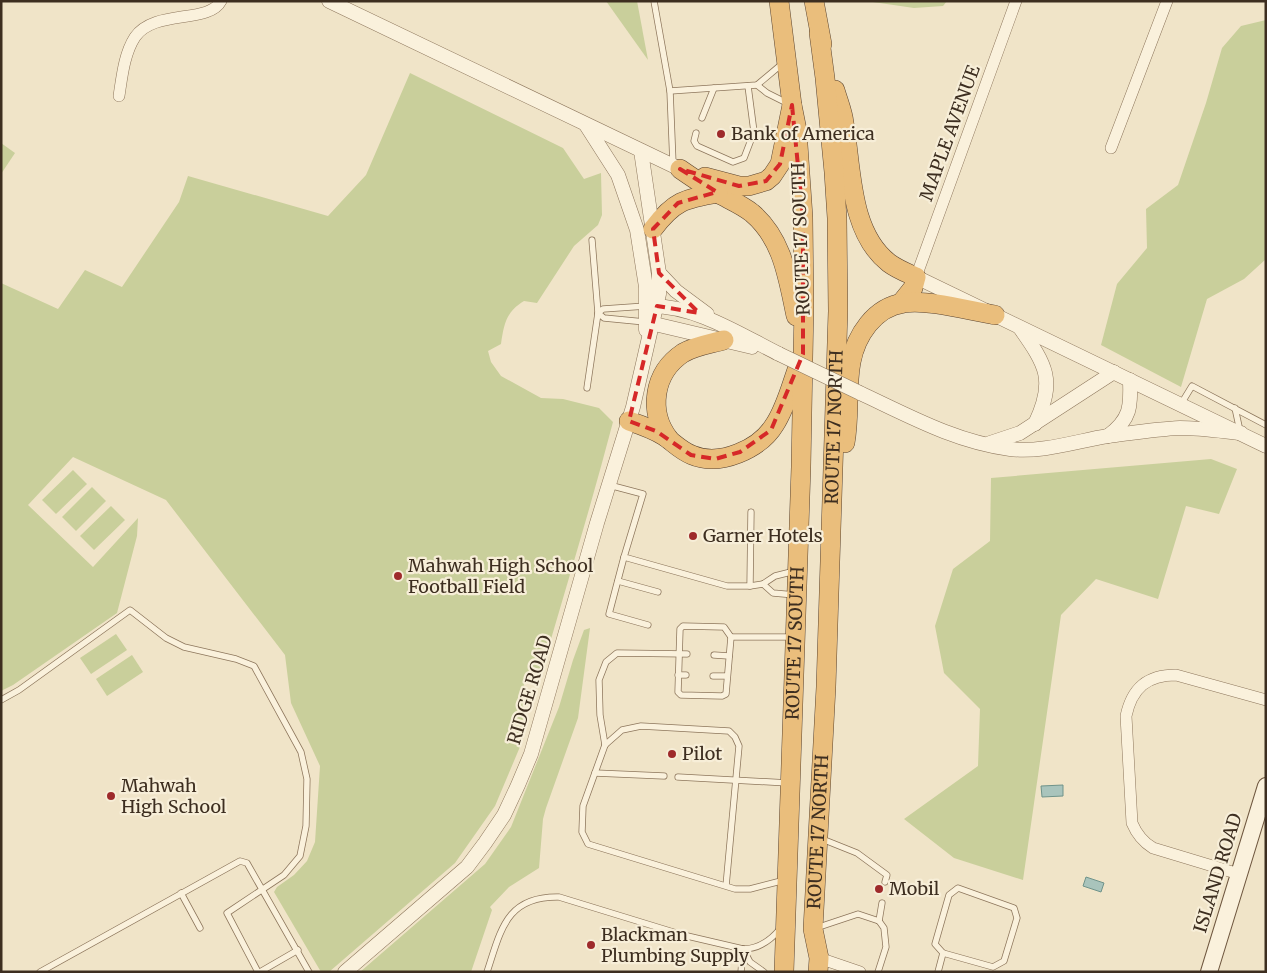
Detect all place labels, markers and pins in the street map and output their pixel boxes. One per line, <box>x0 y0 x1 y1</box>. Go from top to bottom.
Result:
place label: Bank of America <box>731 122 875 145</box>
marker: Bank of America <box>715 128 727 140</box>
place label: Garner Hotels <box>703 524 823 547</box>
marker: Garner Hotels <box>687 530 699 542</box>
place label: Mahwah High School Football Field <box>408 554 594 598</box>
marker: Mahwah High School Football Field <box>392 570 404 582</box>
place label: Pilot <box>682 742 722 765</box>
marker: Pilot <box>666 748 678 760</box>
place label: Mahwah High School <box>121 774 227 818</box>
marker: Mahwah High School <box>105 790 117 802</box>
place label: Mobil <box>889 877 940 900</box>
marker: Mobil <box>873 883 885 895</box>
place label: Blackman Plumbing Supply <box>601 923 750 967</box>
marker: Blackman Plumbing Supply <box>585 939 597 951</box>

